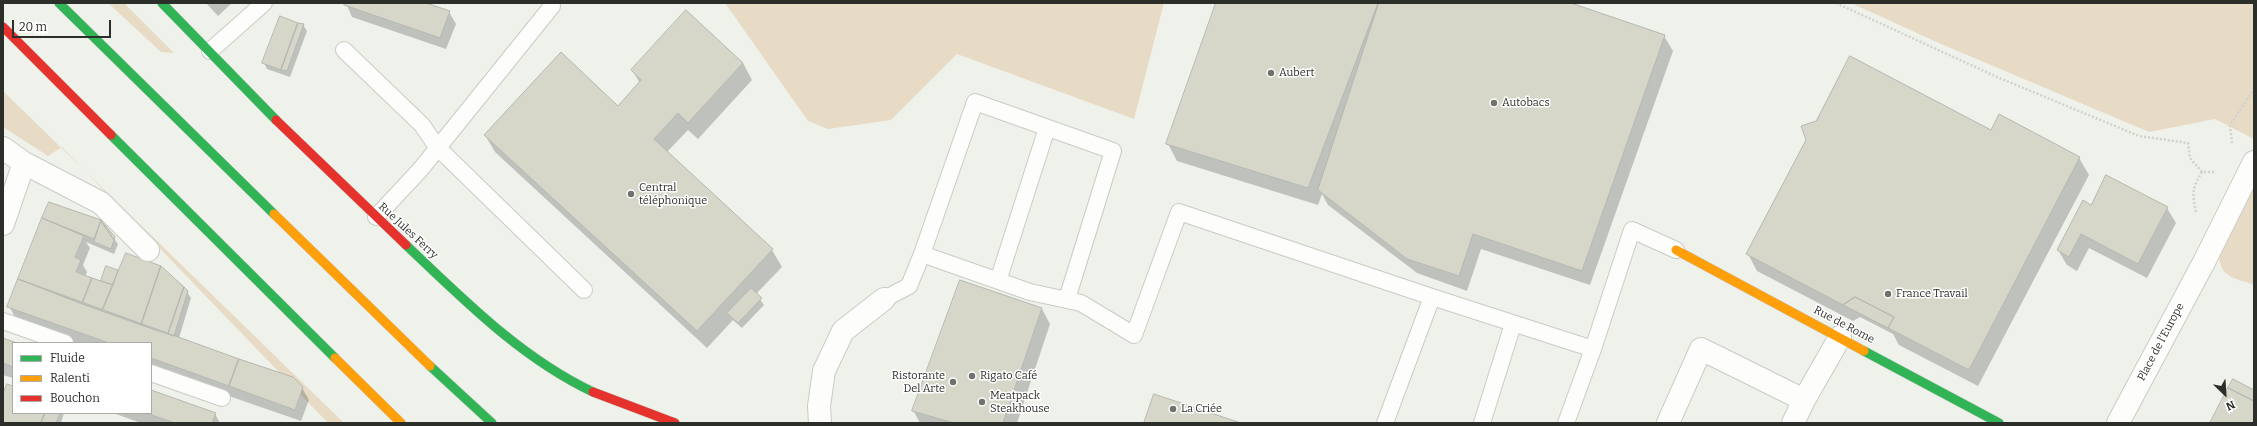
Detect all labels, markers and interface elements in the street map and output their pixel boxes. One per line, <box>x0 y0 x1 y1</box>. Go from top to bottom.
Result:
scale bar <box>14 12 113 38</box>
text: 20 m <box>19 20 47 34</box>
place label: Aubert <box>1279 66 1315 80</box>
marker: Aubert <box>1266 68 1276 78</box>
place label: Autobacs <box>1502 96 1550 110</box>
marker: Autobacs <box>1489 98 1499 108</box>
place label: Central téléphonique <box>639 181 707 207</box>
marker: Central téléphonique <box>626 189 636 199</box>
street label: Rue Jules Ferry <box>376 200 440 262</box>
place label: France Travail <box>1896 287 1968 301</box>
marker: France Travail <box>1883 289 1893 299</box>
street label: Place de l'Europe <box>2135 301 2187 383</box>
street label: Rue de Rome <box>1811 304 1877 346</box>
legend <box>12 342 152 414</box>
text: Fluide <box>50 351 85 365</box>
place label: Ristorante Del Arte <box>892 369 945 395</box>
place label: Rigato Café <box>980 369 1037 383</box>
text: Ralenti <box>50 371 90 385</box>
marker: Rigato Café <box>967 371 977 381</box>
north arrow <box>2205 374 2245 414</box>
marker: Ristorante Del Arte <box>948 377 958 387</box>
place label: Meatpack Steakhouse <box>990 389 1050 415</box>
text: Bouchon <box>50 391 100 405</box>
marker: Meatpack Steakhouse <box>977 397 987 407</box>
text: N <box>2224 398 2237 413</box>
place label: La Criée <box>1181 402 1222 416</box>
marker: La Criée <box>1168 404 1178 414</box>

